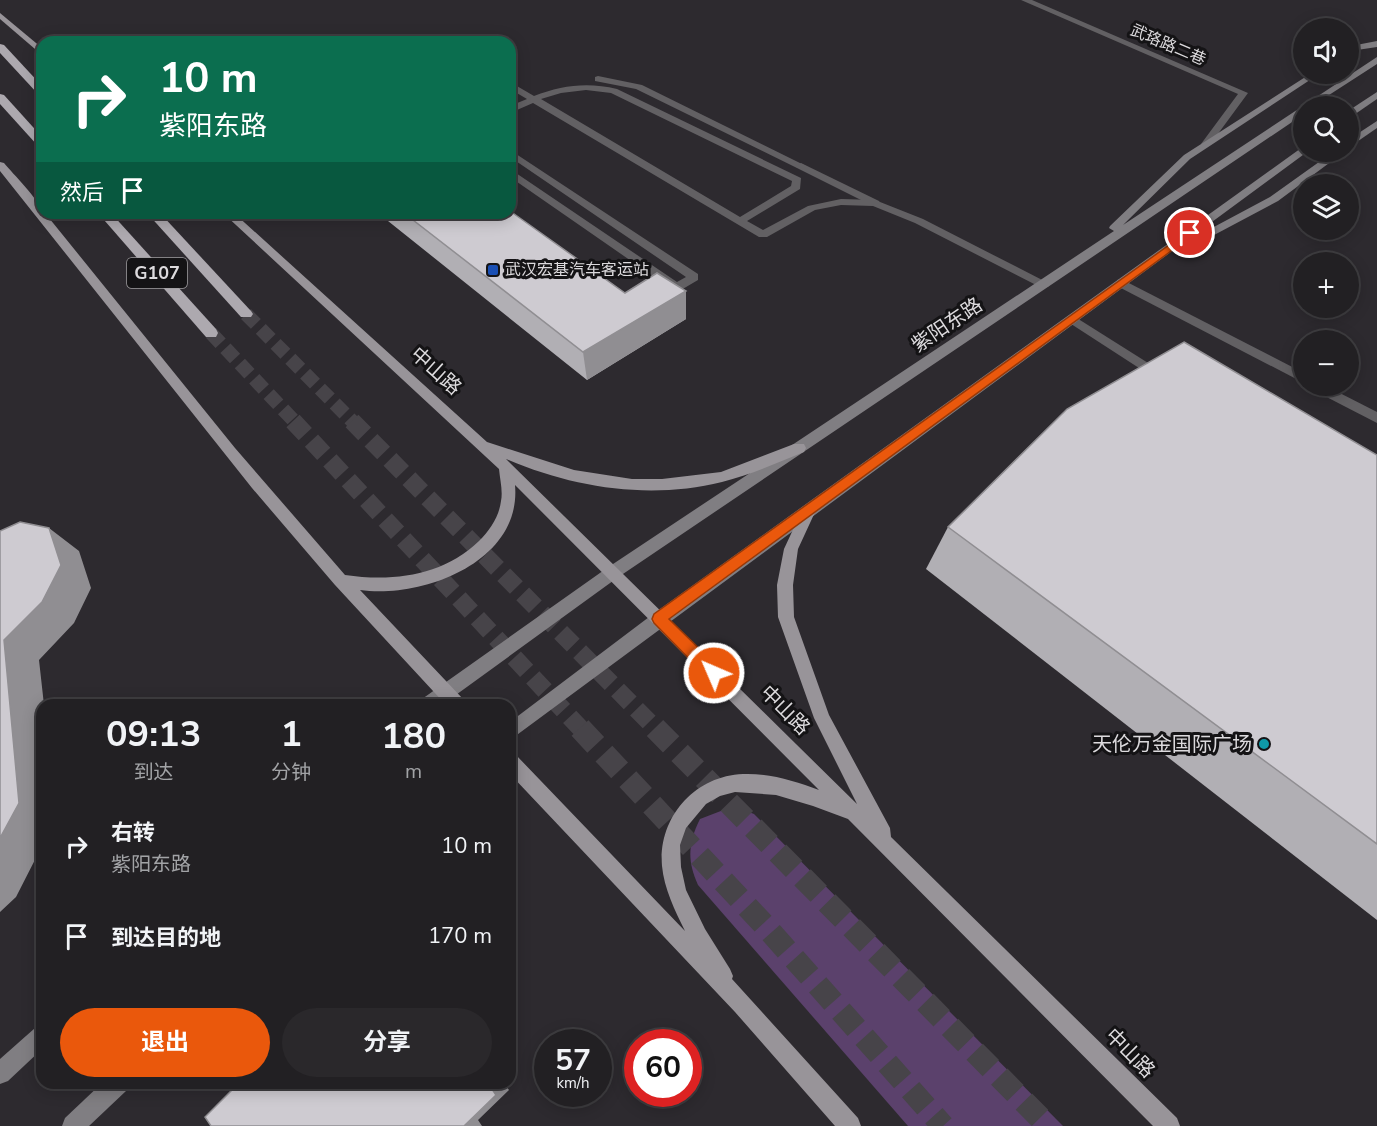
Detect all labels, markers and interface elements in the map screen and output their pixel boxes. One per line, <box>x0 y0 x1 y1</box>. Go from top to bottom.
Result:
map controls <box>1293 18 1359 396</box>
button: sound <box>1293 18 1359 84</box>
street label: 武珞路二巷 <box>1127 19 1209 71</box>
text: 10 m <box>159 50 258 107</box>
icon: right <box>60 60 138 138</box>
button: search <box>1293 96 1359 162</box>
text: 紫阳东路 <box>159 108 267 145</box>
icon: arrive <box>116 174 149 207</box>
button: layers <box>1293 174 1359 240</box>
text: 然后 <box>60 178 104 208</box>
pin <box>1164 207 1215 258</box>
icon: arrive <box>1173 216 1206 249</box>
button: + <box>1293 252 1359 318</box>
road number: G107 <box>127 258 187 288</box>
place label: 武汉宏基汽车客运站 <box>505 259 649 281</box>
marker: 武汉宏基汽车客运站 <box>486 263 500 277</box>
street label: 紫阳东路 <box>906 291 988 359</box>
button: − <box>1293 330 1359 396</box>
street label: 中山路 <box>405 341 467 401</box>
position arrow <box>682 641 746 705</box>
street label: 中山路 <box>754 679 816 741</box>
text: 09:13 <box>106 710 201 759</box>
text: 1 <box>280 710 302 759</box>
text: 180 <box>381 712 446 761</box>
place label: 天伦万金国际广场 <box>1092 731 1252 758</box>
marker: 天伦万金国际广场 <box>1257 737 1271 751</box>
text: m <box>405 758 422 785</box>
text: 到达 <box>134 759 174 786</box>
text: 分钟 <box>271 759 311 786</box>
text: 右转 <box>111 818 155 848</box>
icon: right <box>60 830 93 863</box>
text: 10 m <box>441 831 492 861</box>
text: 紫阳东路 <box>111 851 191 878</box>
icon: arrive <box>60 920 93 953</box>
text: 170 m <box>428 921 492 951</box>
text: 到达目的地 <box>111 923 221 953</box>
button: 退出 <box>60 1008 270 1077</box>
button: 分享 <box>282 1008 492 1077</box>
street label: 中山路 <box>1099 1022 1161 1084</box>
speed limit sign: 60 <box>624 1029 702 1107</box>
text: 57 <box>555 1040 591 1081</box>
text: km/h <box>556 1073 590 1093</box>

